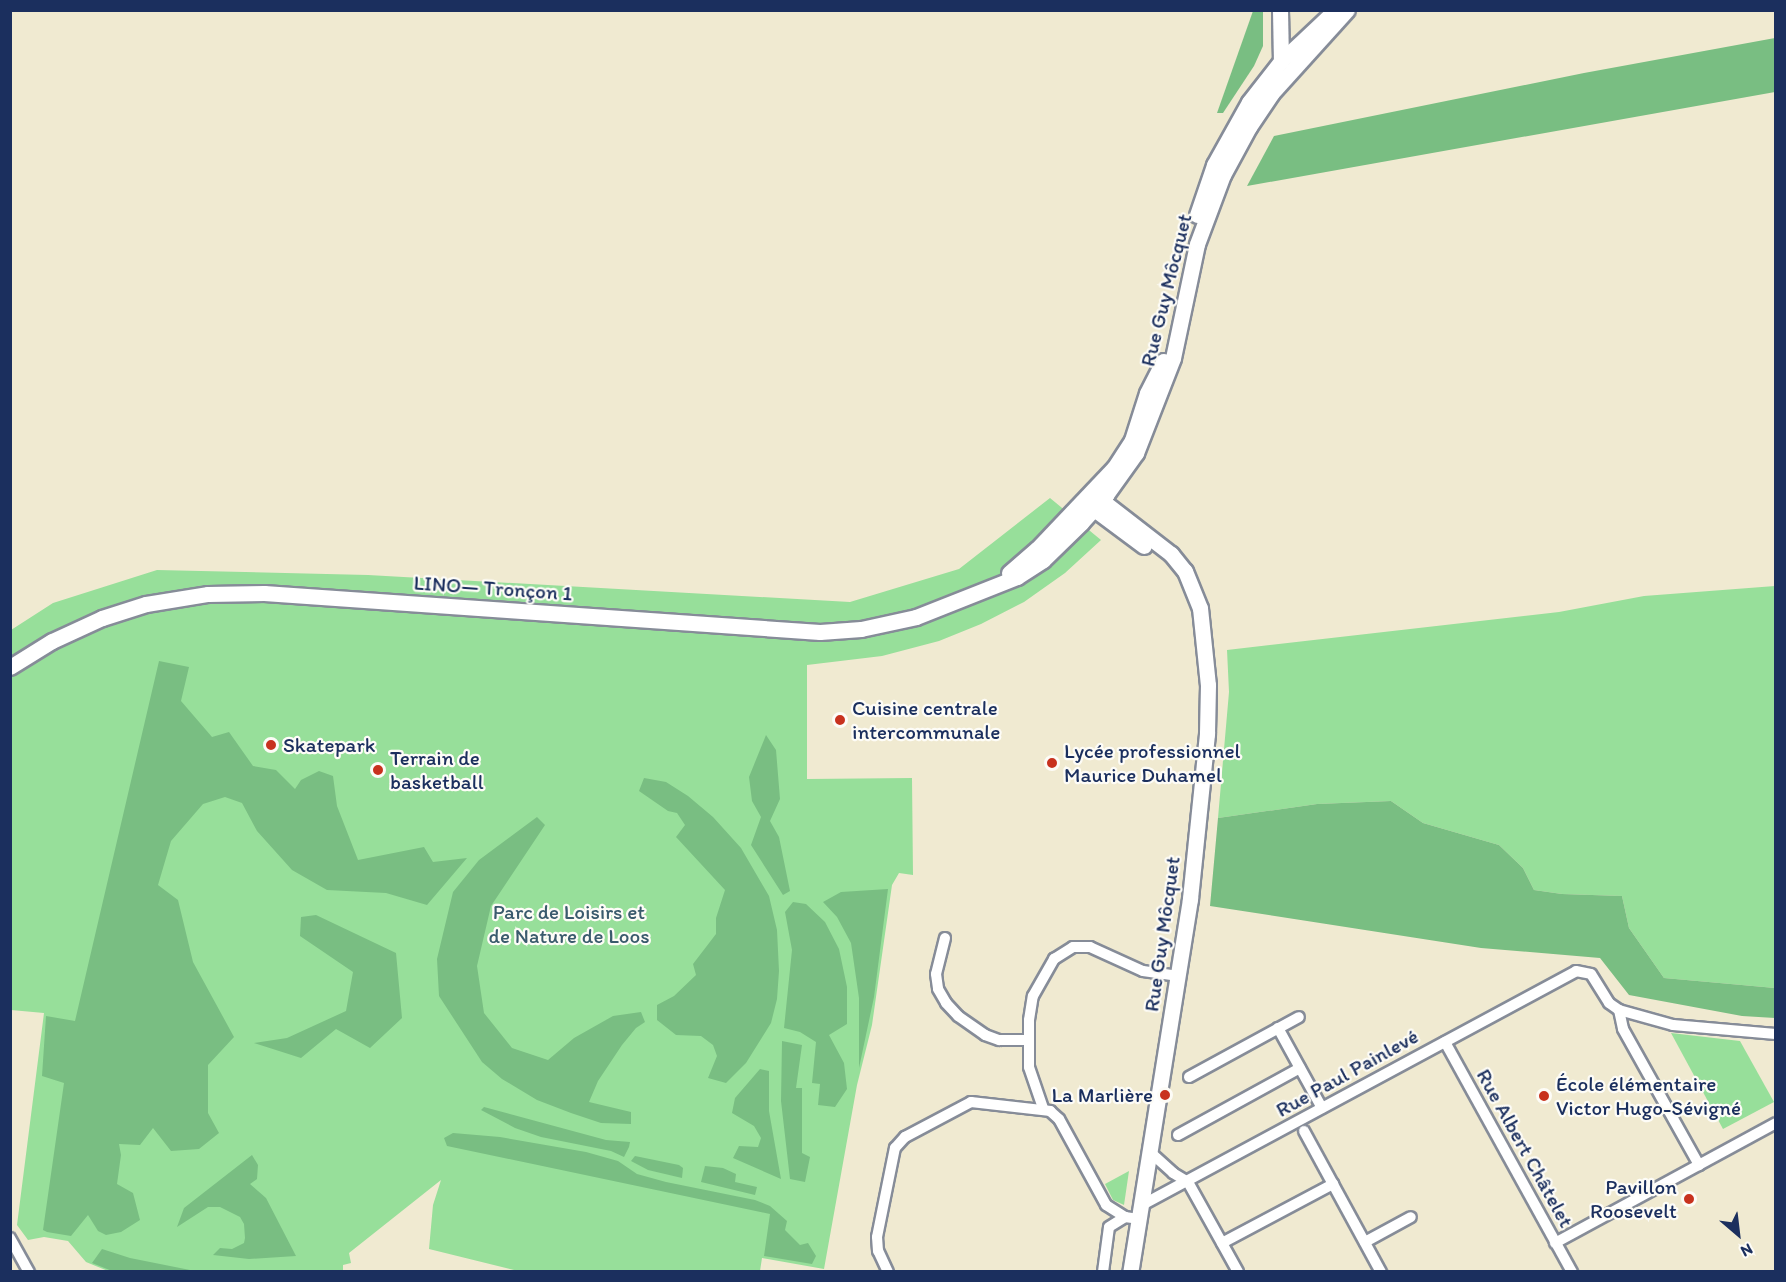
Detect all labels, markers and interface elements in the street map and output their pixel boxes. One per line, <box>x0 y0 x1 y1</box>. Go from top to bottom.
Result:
street label: Rue Guy Môcquet <box>1135 211 1197 369</box>
street label: LINO— Tronçon 1 <box>414 570 572 606</box>
place label: Cuisine centrale intercommunale <box>852 695 1000 745</box>
marker: Cuisine centrale intercommunale <box>833 713 847 727</box>
place label: Skatepark <box>283 732 375 758</box>
marker: Skatepark <box>264 738 278 752</box>
place label: Lycée professionnel Maurice Duhamel <box>1064 738 1241 788</box>
place label: Terrain de basketball <box>390 745 484 795</box>
marker: Lycée professionnel Maurice Duhamel <box>1045 756 1059 770</box>
marker: Terrain de basketball <box>371 763 385 777</box>
street label: Rue Guy Môcquet <box>1139 855 1185 1013</box>
park label: Parc de Loisirs et de Nature de Loos <box>489 899 649 949</box>
street label: Rue Paul Painlevé <box>1271 1024 1423 1122</box>
street label: Rue Albert Châtelet <box>1471 1064 1579 1232</box>
place label: École élémentaire Victor Hugo-Sévigné <box>1556 1071 1741 1121</box>
place label: La Marlière <box>1051 1082 1153 1108</box>
marker: La Marlière <box>1158 1088 1172 1102</box>
marker: École élémentaire Victor Hugo-Sévigné <box>1537 1089 1551 1103</box>
place label: Pavillon Roosevelt <box>1590 1174 1677 1224</box>
marker: Pavillon Roosevelt <box>1682 1192 1696 1206</box>
north arrow <box>1708 1204 1768 1264</box>
text: N <box>1737 1239 1756 1261</box>

